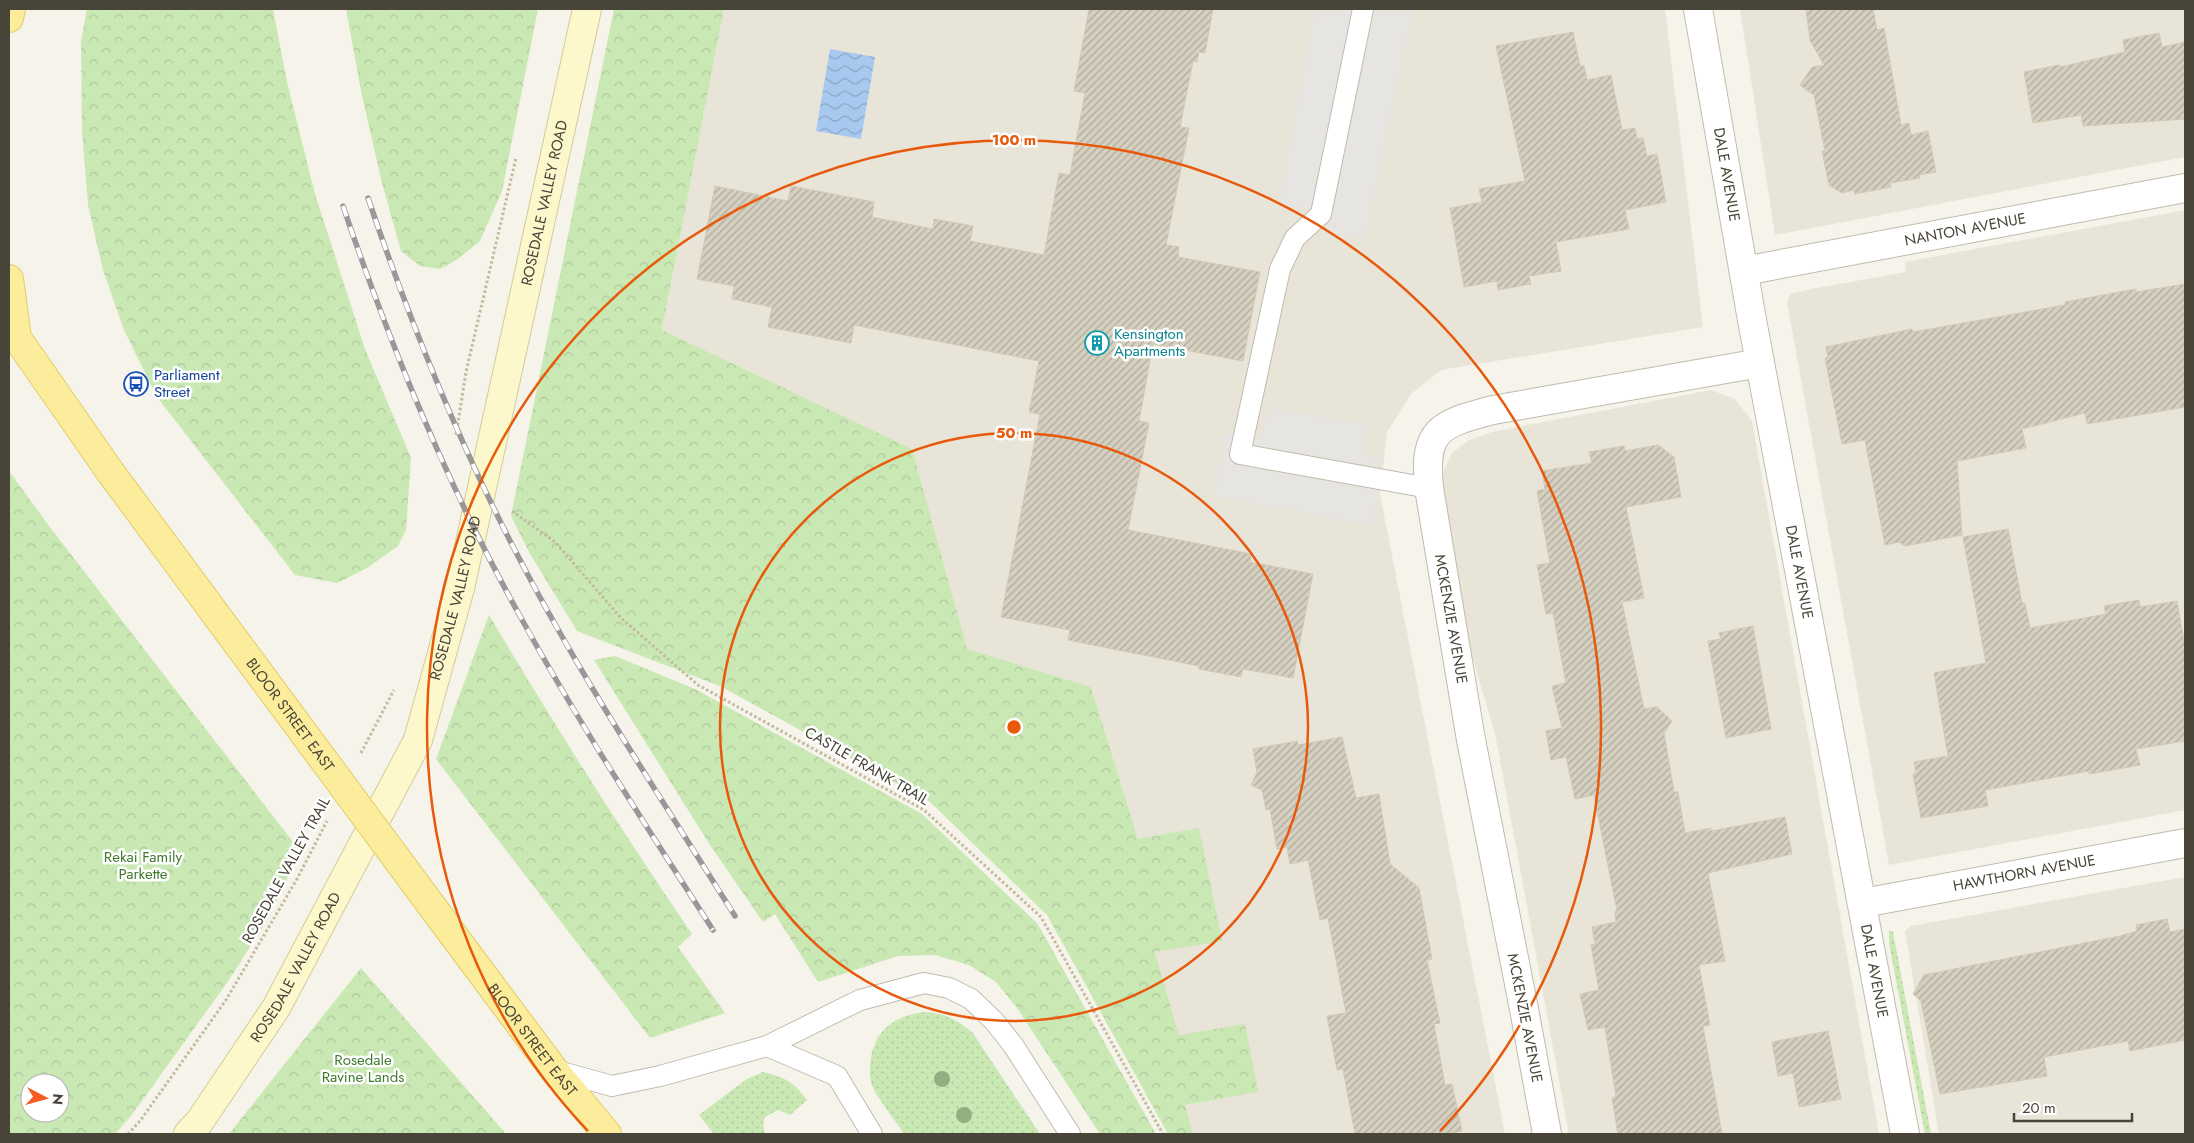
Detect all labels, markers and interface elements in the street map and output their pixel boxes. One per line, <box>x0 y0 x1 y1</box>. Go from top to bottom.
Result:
street label: ROSEDALE VALLEY ROAD <box>516 118 573 288</box>
street label: DALE AVENUE <box>1708 126 1746 223</box>
text: 100 m <box>992 129 1036 151</box>
street label: NANTON AVENUE <box>1902 207 2028 252</box>
place label: Kensington Apartments <box>1114 323 1185 362</box>
building icon: Kensington Apartments <box>1084 330 1110 356</box>
place label: Parliament Street <box>154 364 220 403</box>
bus stop icon: Parliament Street <box>123 371 149 397</box>
text: 50 m <box>996 422 1032 444</box>
street label: ROSEDALE VALLEY ROAD <box>424 514 487 683</box>
street label: DALE AVENUE <box>1780 523 1819 621</box>
street label: MCKENZIE AVENUE <box>1429 552 1473 686</box>
street label: BLOOR STREET EAST <box>241 654 340 776</box>
centre of rings <box>1005 718 1023 736</box>
street label: CASTLE FRANK TRAIL <box>801 721 934 811</box>
street label: ROSEDALE VALLEY TRAIL <box>236 792 336 947</box>
park label: Rekai Family Parkette <box>104 846 183 885</box>
street label: HAWTHORN AVENUE <box>1951 849 2097 897</box>
street label: ROSEDALE VALLEY ROAD <box>245 888 346 1047</box>
street label: DALE AVENUE <box>1855 922 1894 1020</box>
street label: MCKENZIE AVENUE <box>1502 952 1548 1084</box>
street label: BLOOR STREET EAST <box>482 979 582 1101</box>
park label: Rosedale Ravine Lands <box>322 1049 404 1088</box>
north arrow <box>20 1073 70 1123</box>
scale bar <box>2014 1090 2132 1122</box>
text: N <box>47 1093 68 1106</box>
text: 20 m <box>2022 1097 2056 1119</box>

